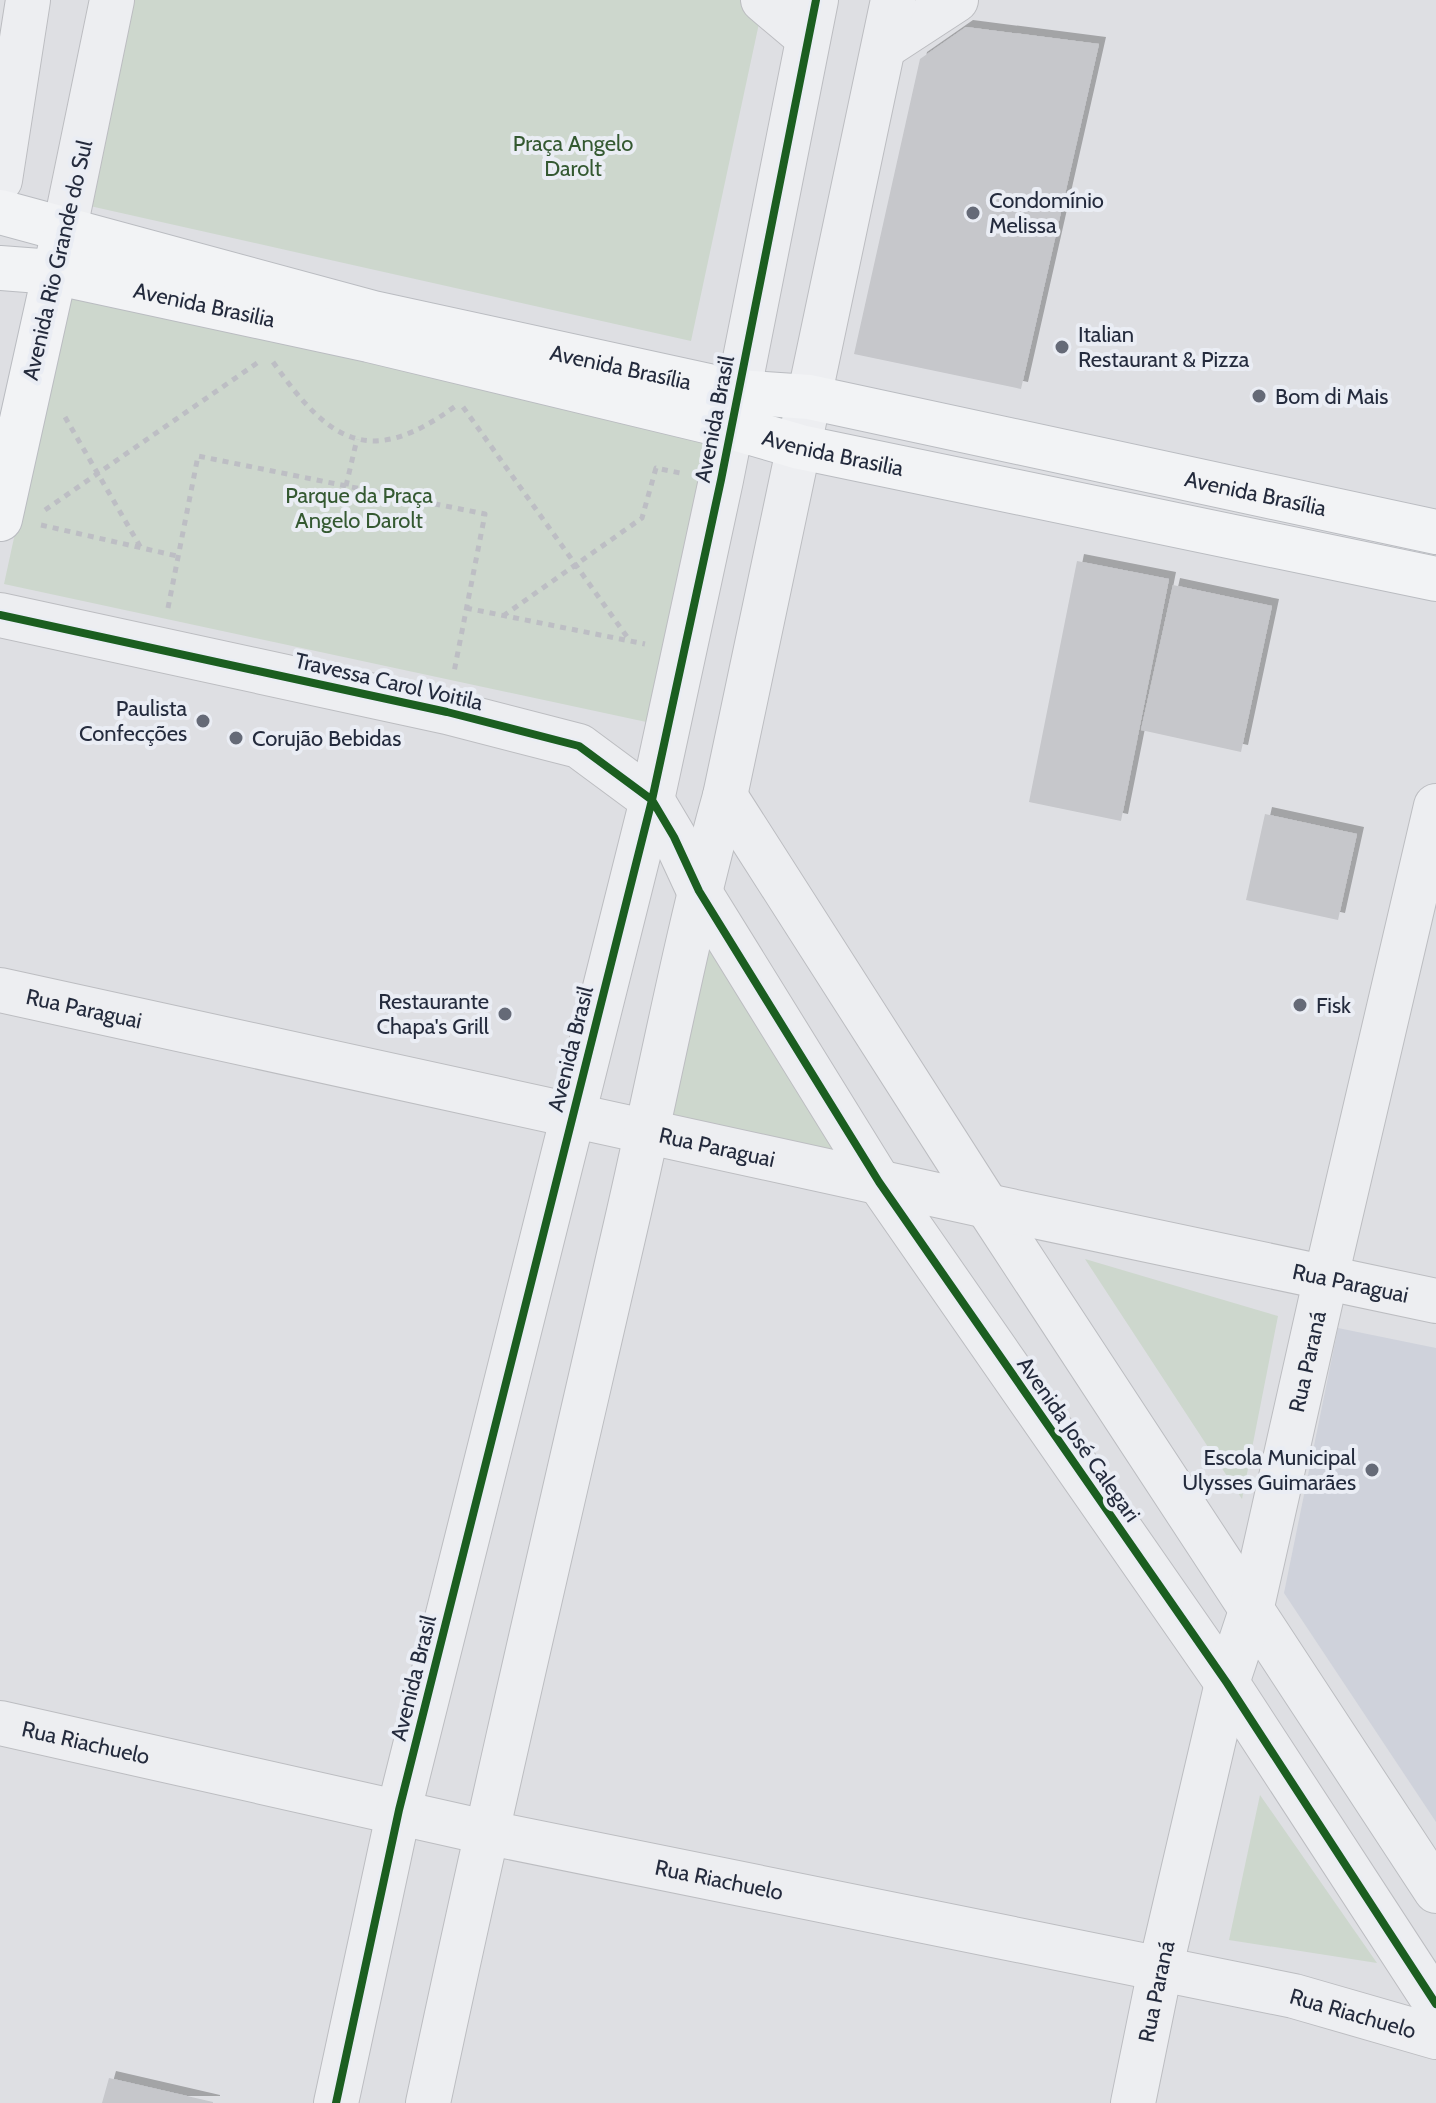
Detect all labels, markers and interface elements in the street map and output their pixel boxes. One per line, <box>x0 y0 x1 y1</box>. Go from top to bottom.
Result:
park label: Praça Angelo Darolt <box>513 130 633 182</box>
street label: Avenida Rio Grande do Sul <box>17 137 98 383</box>
place label: Condomínio Melissa <box>989 187 1104 239</box>
marker: Condomínio Melissa <box>964 204 982 222</box>
street label: Avenida Brasilia <box>131 277 278 334</box>
place label: Italian Restaurant & Pizza <box>1078 321 1250 373</box>
marker: Italian Restaurant & Pizza <box>1053 338 1071 356</box>
street label: Avenida Brasília <box>547 339 694 396</box>
street label: Avenida Brasil <box>689 353 740 485</box>
place label: Bom di Mais <box>1275 383 1388 410</box>
marker: Bom di Mais <box>1250 387 1268 405</box>
street label: Avenida Brasilia <box>759 424 906 482</box>
street label: Avenida Brasília <box>1182 465 1329 522</box>
park label: Parque da Praça Angelo Darolt <box>285 482 433 534</box>
street label: Travessa Carol Voitila <box>292 647 486 716</box>
place label: Paulista Confecções <box>79 695 187 747</box>
marker: Paulista Confecções <box>194 712 212 730</box>
place label: Corujão Bebidas <box>252 725 401 752</box>
marker: Corujão Bebidas <box>227 729 245 747</box>
street label: Rua Paraguai <box>23 983 144 1035</box>
street label: Avenida Brasil <box>542 983 599 1115</box>
place label: Restaurante Chapa's Grill <box>376 988 490 1040</box>
place label: Fisk <box>1316 992 1351 1019</box>
marker: Fisk <box>1291 996 1309 1014</box>
marker: Restaurante Chapa's Grill <box>496 1005 514 1023</box>
street label: Rua Paraguai <box>656 1122 777 1173</box>
street label: Rua Paraguai <box>1290 1258 1411 1309</box>
street label: Rua Paraná <box>1283 1308 1332 1415</box>
street label: Avenida José Calegari <box>1011 1351 1146 1527</box>
place label: Escola Municipal Ulysses Guimarães <box>1182 1444 1357 1496</box>
marker: Escola Municipal Ulysses Guimarães <box>1363 1461 1381 1479</box>
street label: Avenida Brasil <box>385 1612 442 1744</box>
street label: Rua Riachuelo <box>19 1715 152 1770</box>
street label: Rua Riachuelo <box>652 1854 786 1906</box>
street label: Rua Paraná <box>1133 1938 1181 2045</box>
street label: Rua Riachuelo <box>1287 1982 1419 2045</box>

